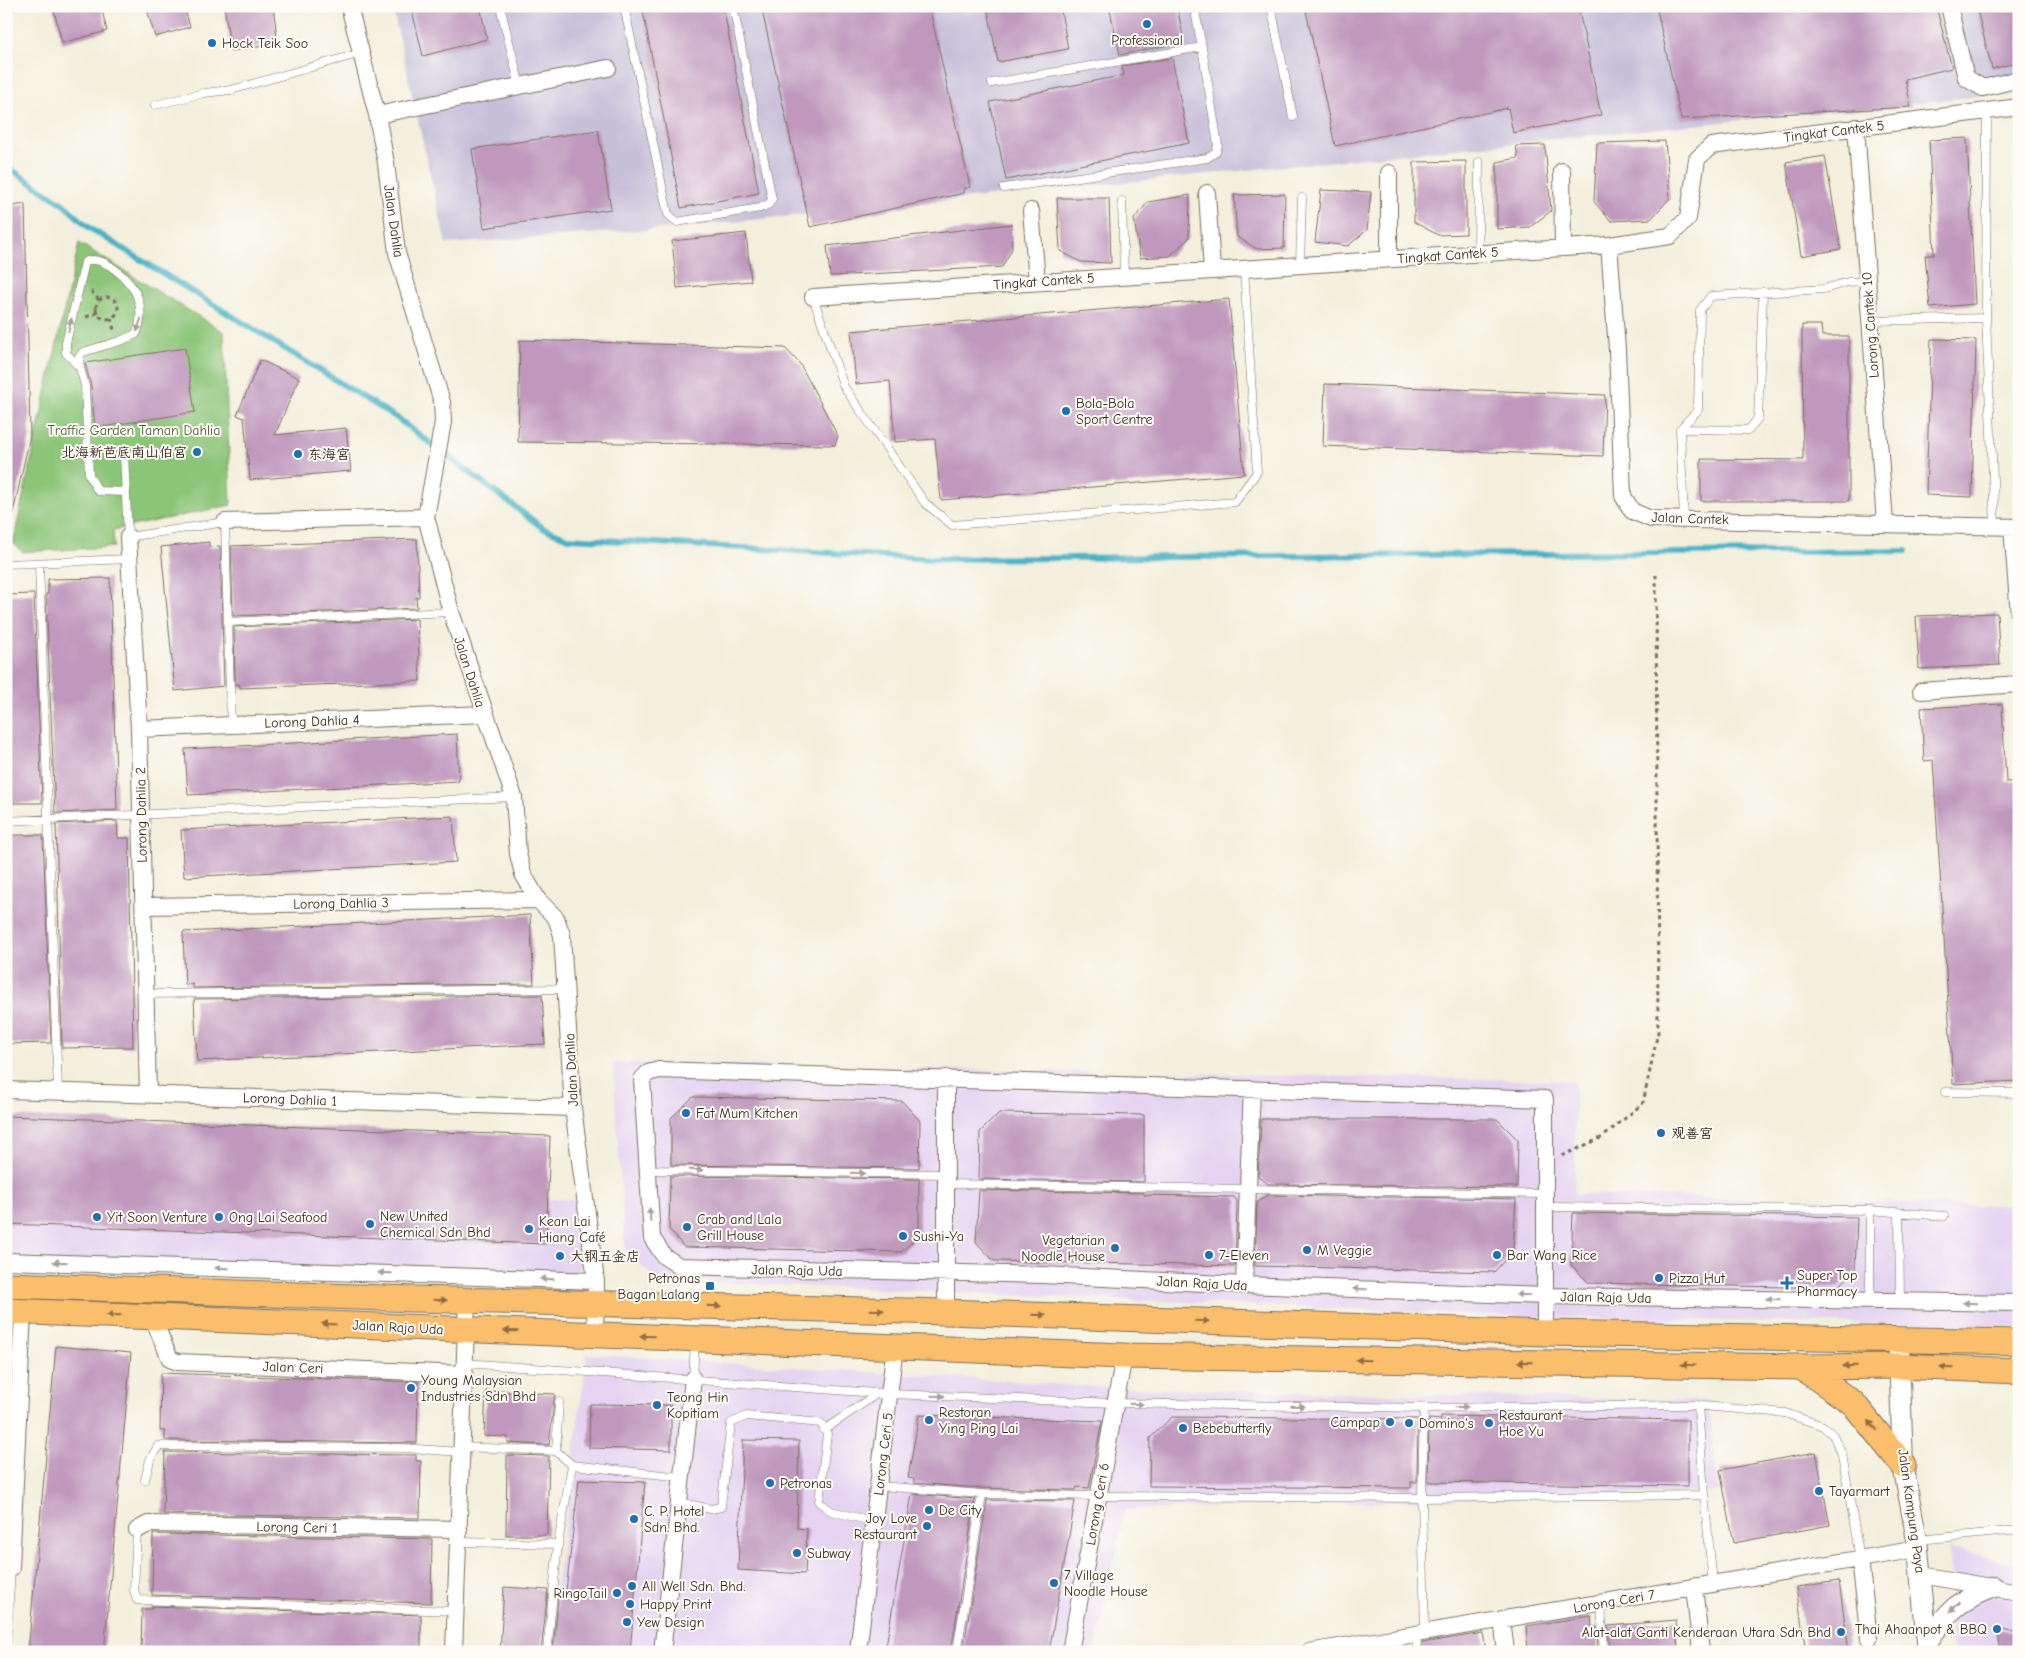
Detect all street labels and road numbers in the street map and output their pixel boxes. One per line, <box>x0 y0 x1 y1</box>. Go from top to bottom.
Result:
street label: Tingkat Cantek 5 <box>1783 117 1885 146</box>
street label: Jalan Dahlia <box>380 184 407 259</box>
street label: Tingkat Cantek 5 <box>1397 243 1499 268</box>
street label: Tingkat Cantek 5 <box>993 269 1095 294</box>
street label: Lorong Cantek 10 <box>1858 271 1883 379</box>
street label: Jalan Cantek <box>1651 509 1729 528</box>
street label: Jalan Dahlia <box>450 635 489 710</box>
street label: Lorong Dahlia 4 <box>264 711 360 732</box>
street label: Lorong Dahlia 2 <box>132 767 151 863</box>
street label: Lorong Dahlia 3 <box>293 894 389 913</box>
street label: Jalan Dahlia <box>561 1033 582 1107</box>
street label: Lorong Dahlia 1 <box>243 1089 337 1110</box>
street label: Jalan Raja Uda <box>751 1261 843 1280</box>
street label: Jalan Raja Uda <box>1156 1273 1248 1294</box>
street label: Jalan Raja Uda <box>1560 1288 1652 1307</box>
street label: Jalan Raja Uda <box>352 1317 444 1338</box>
street label: Jalan Ceri <box>262 1358 324 1377</box>
street label: Lorong Ceri 5 <box>870 1412 897 1496</box>
street label: Jalan Kampung Paya <box>1894 1448 1929 1574</box>
street label: Lorong Ceri 6 <box>1082 1462 1113 1547</box>
street label: Lorong Ceri 1 <box>256 1518 338 1537</box>
street label: Lorong Ceri 7 <box>1572 1586 1656 1617</box>

